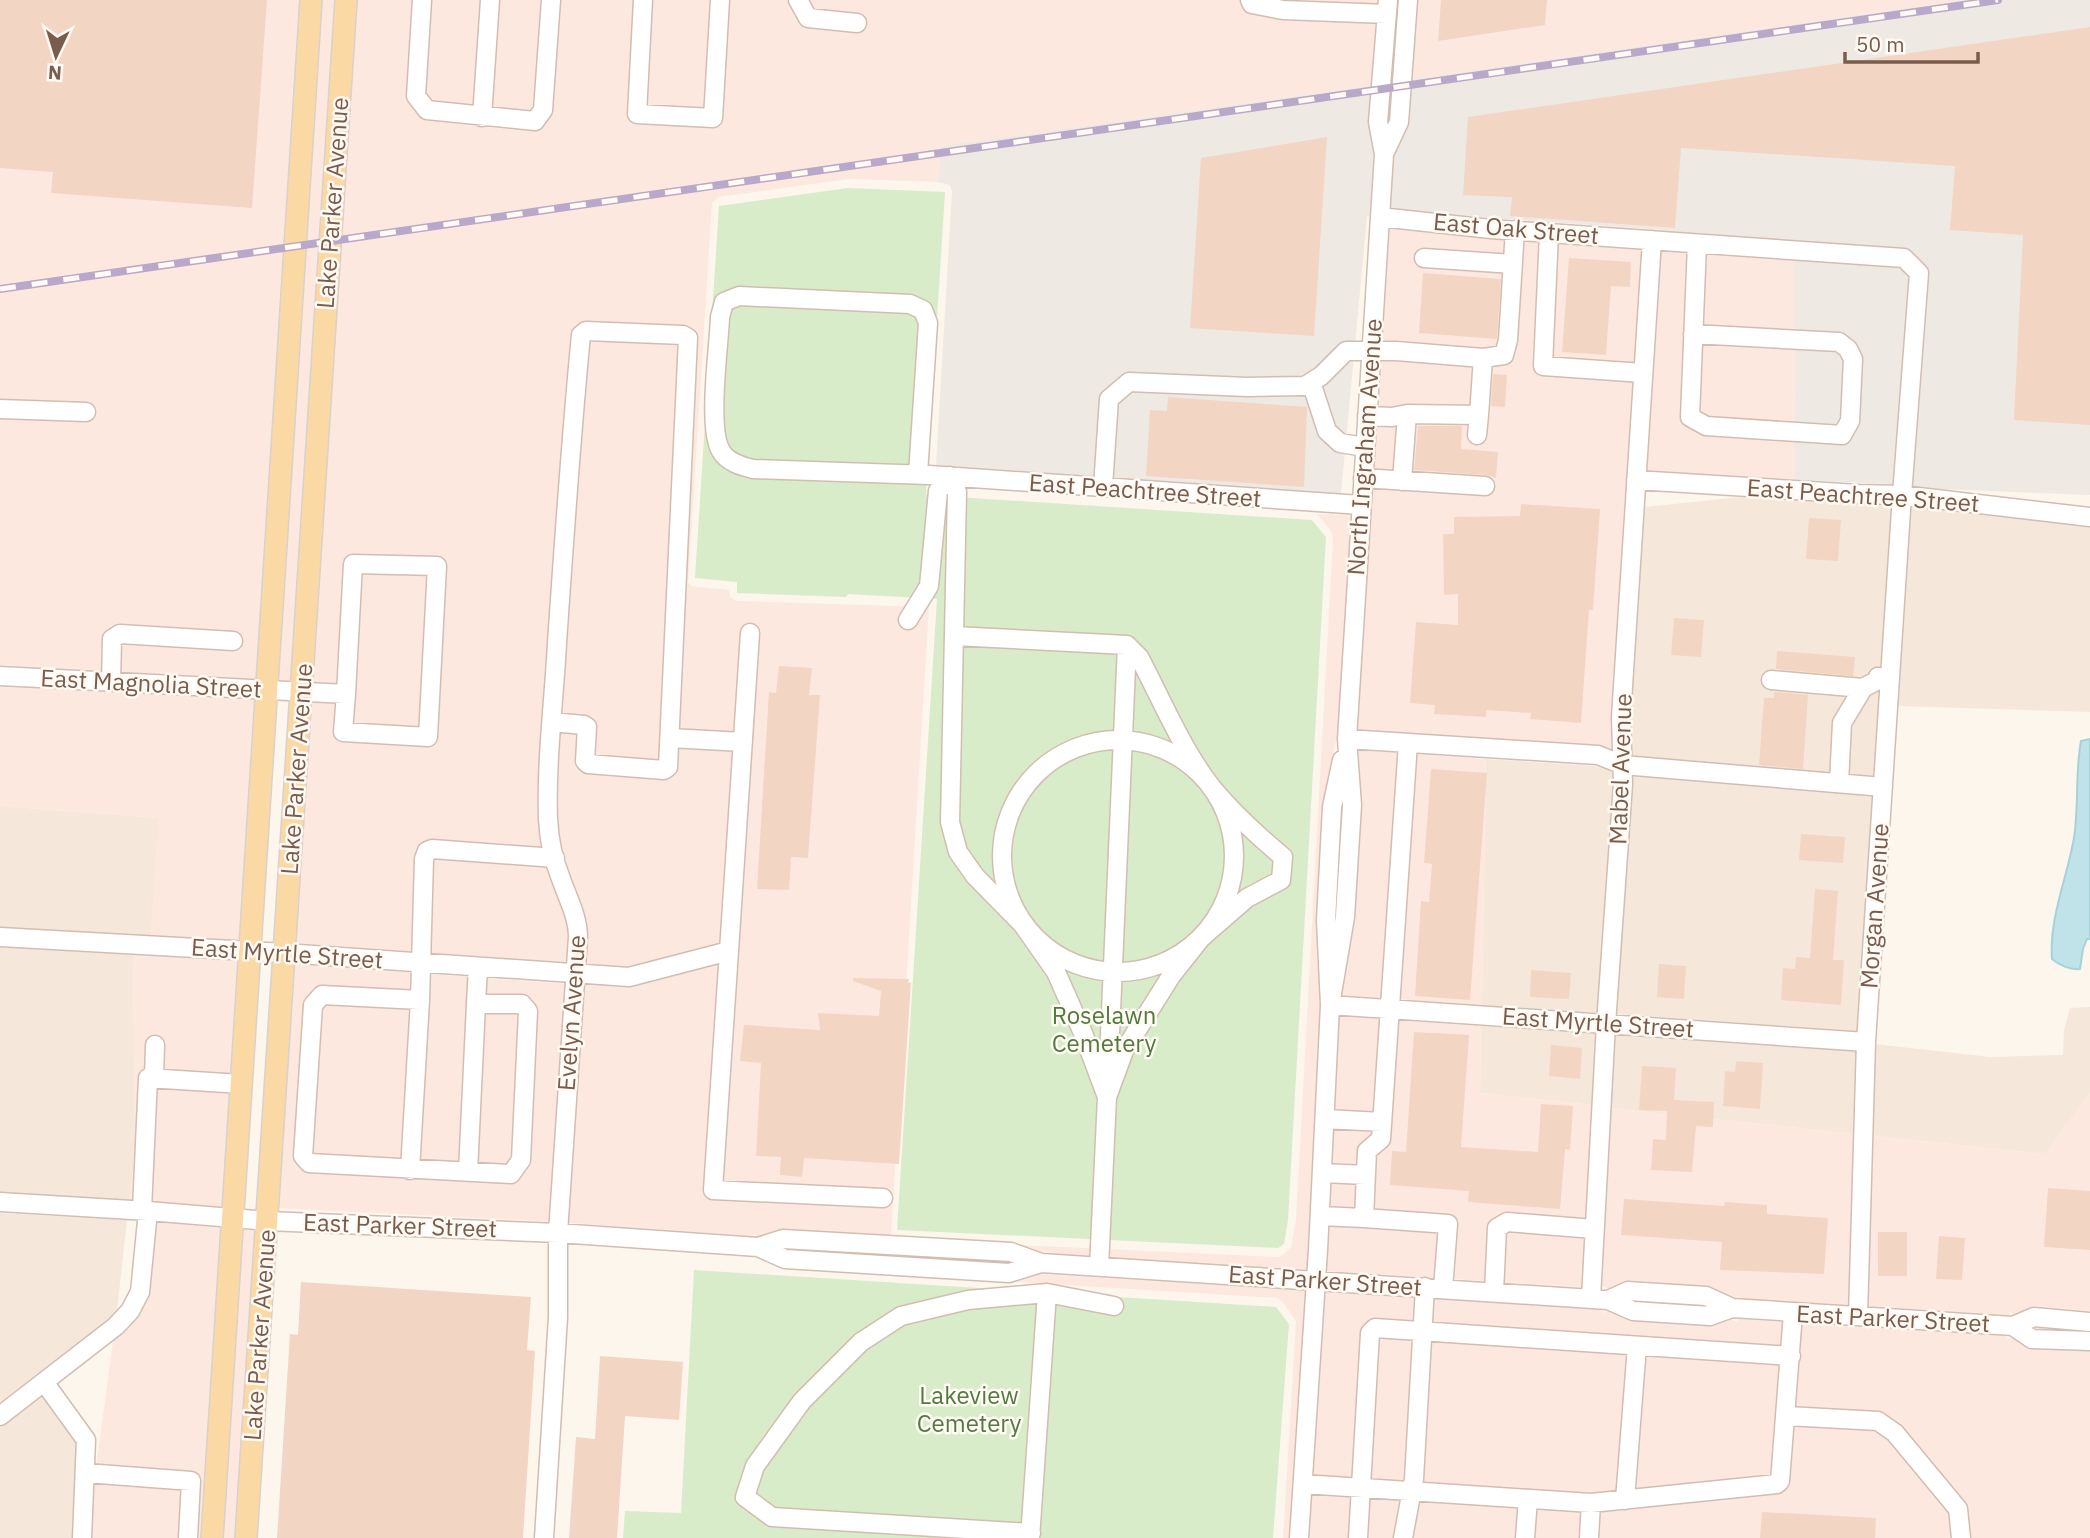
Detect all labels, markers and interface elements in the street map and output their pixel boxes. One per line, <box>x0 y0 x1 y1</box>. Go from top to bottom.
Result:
north arrow <box>21 21 91 91</box>
scale bar <box>1845 21 1978 65</box>
text: 50 m <box>1856 30 1905 58</box>
text: N <box>47 61 63 85</box>
street label: Lake Parker Avenue <box>309 96 355 310</box>
street label: East Oak Street <box>1432 205 1600 251</box>
street label: North Ingraham Avenue <box>1339 317 1389 577</box>
street label: East Peachtree Street <box>1028 466 1262 514</box>
street label: East Peachtree Street <box>1746 471 1980 519</box>
street label: East Magnolia Street <box>40 661 262 705</box>
street label: Lake Parker Avenue <box>273 662 319 876</box>
street label: Mabel Avenue <box>1601 693 1639 845</box>
street label: Morgan Avenue <box>1852 822 1896 990</box>
street label: East Myrtle Street <box>190 930 384 976</box>
street label: Evelyn Avenue <box>550 934 592 1092</box>
park label: Roselawn Cemetery <box>1052 999 1156 1059</box>
street label: East Myrtle Street <box>1501 999 1695 1045</box>
street label: East Parker Street <box>302 1206 498 1244</box>
street label: Lake Parker Avenue <box>236 1228 282 1442</box>
street label: East Parker Street <box>1227 1257 1423 1303</box>
street label: East Parker Street <box>1795 1297 1991 1339</box>
park label: Lakeview Cemetery <box>917 1379 1021 1439</box>

